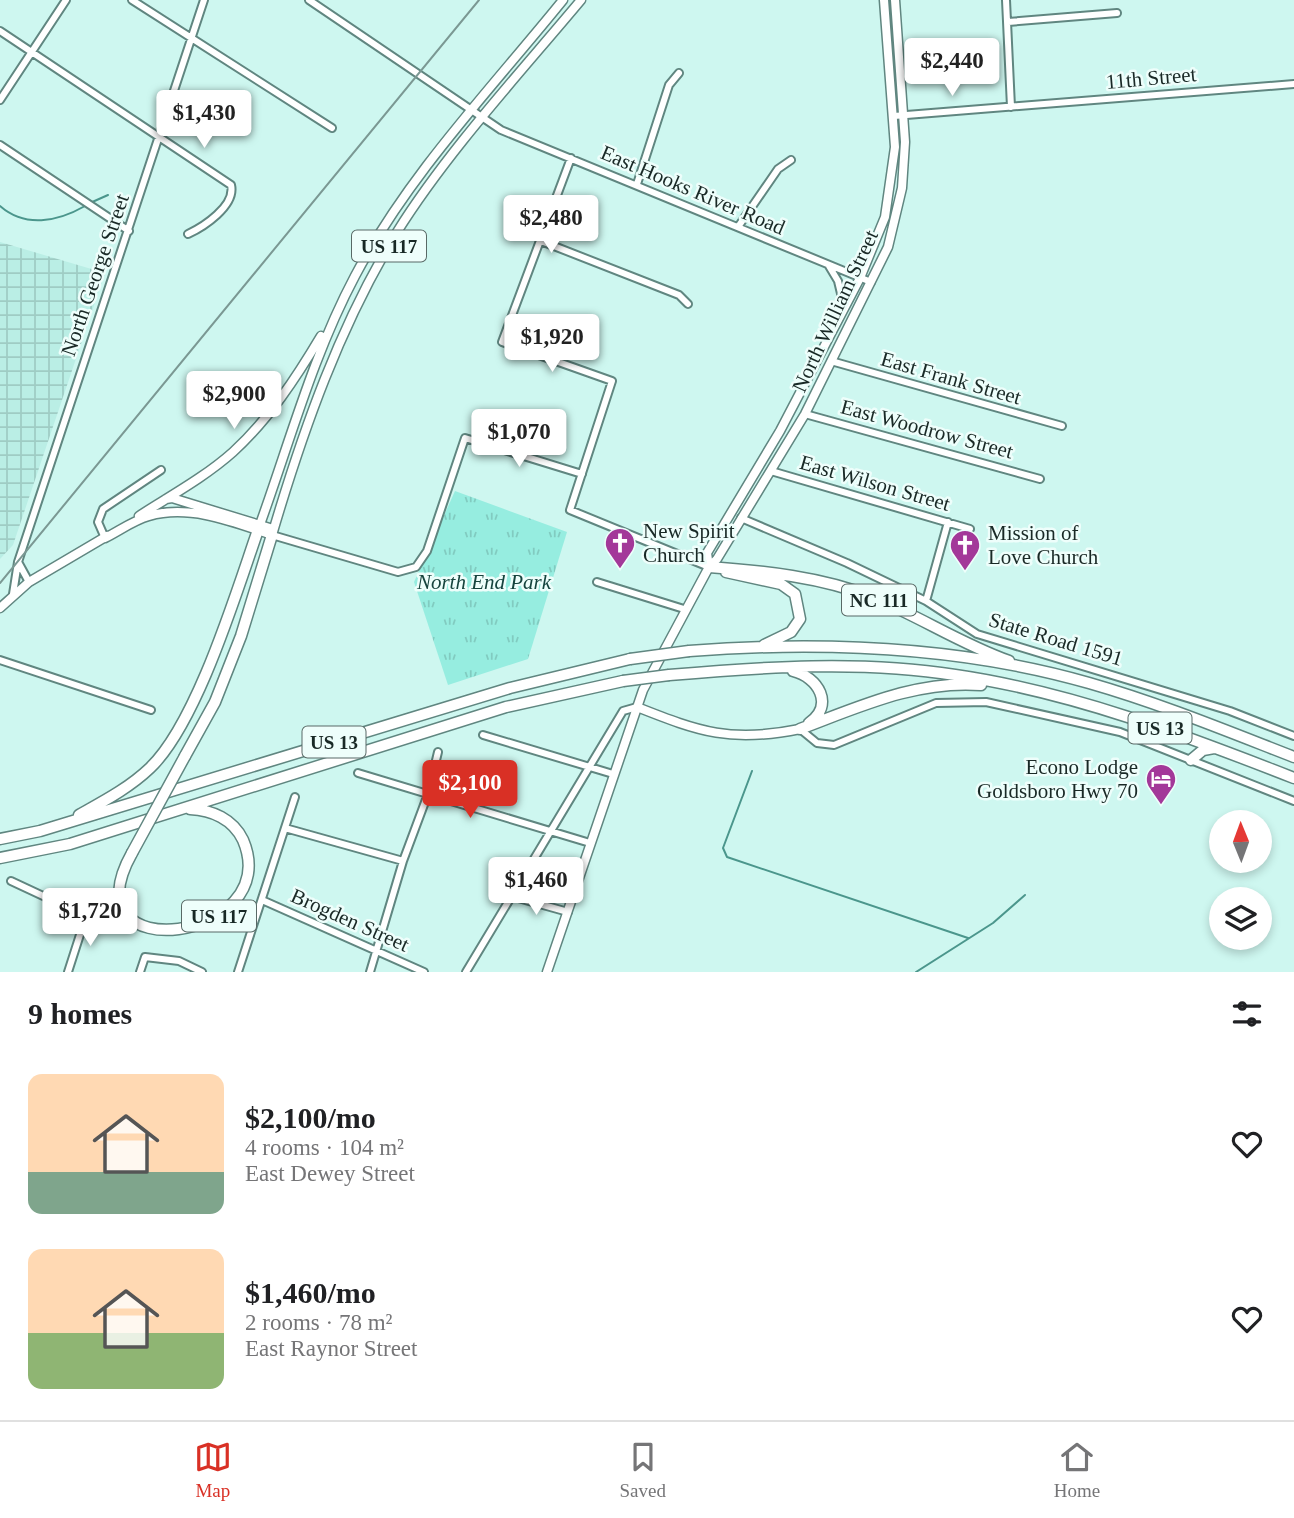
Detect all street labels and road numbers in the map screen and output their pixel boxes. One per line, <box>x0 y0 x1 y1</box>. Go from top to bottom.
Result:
street label: 11th Street <box>1105 62 1197 94</box>
street label: East Hooks River Road <box>597 140 789 240</box>
street label: North George Street <box>56 191 134 359</box>
street label: North William Street <box>787 226 883 396</box>
road number: US 117 <box>352 230 426 262</box>
street label: East Frank Street <box>878 347 1024 410</box>
street label: East Woodrow Street <box>838 394 1016 464</box>
street label: East Wilson Street <box>797 450 953 516</box>
road number: NC 111 <box>842 584 916 615</box>
street label: State Road 1591 <box>986 607 1126 671</box>
road number: US 13 <box>1128 712 1192 744</box>
road number: US 13 <box>302 726 366 758</box>
street label: Brogden Street <box>287 883 413 957</box>
road number: US 117 <box>182 900 256 932</box>

